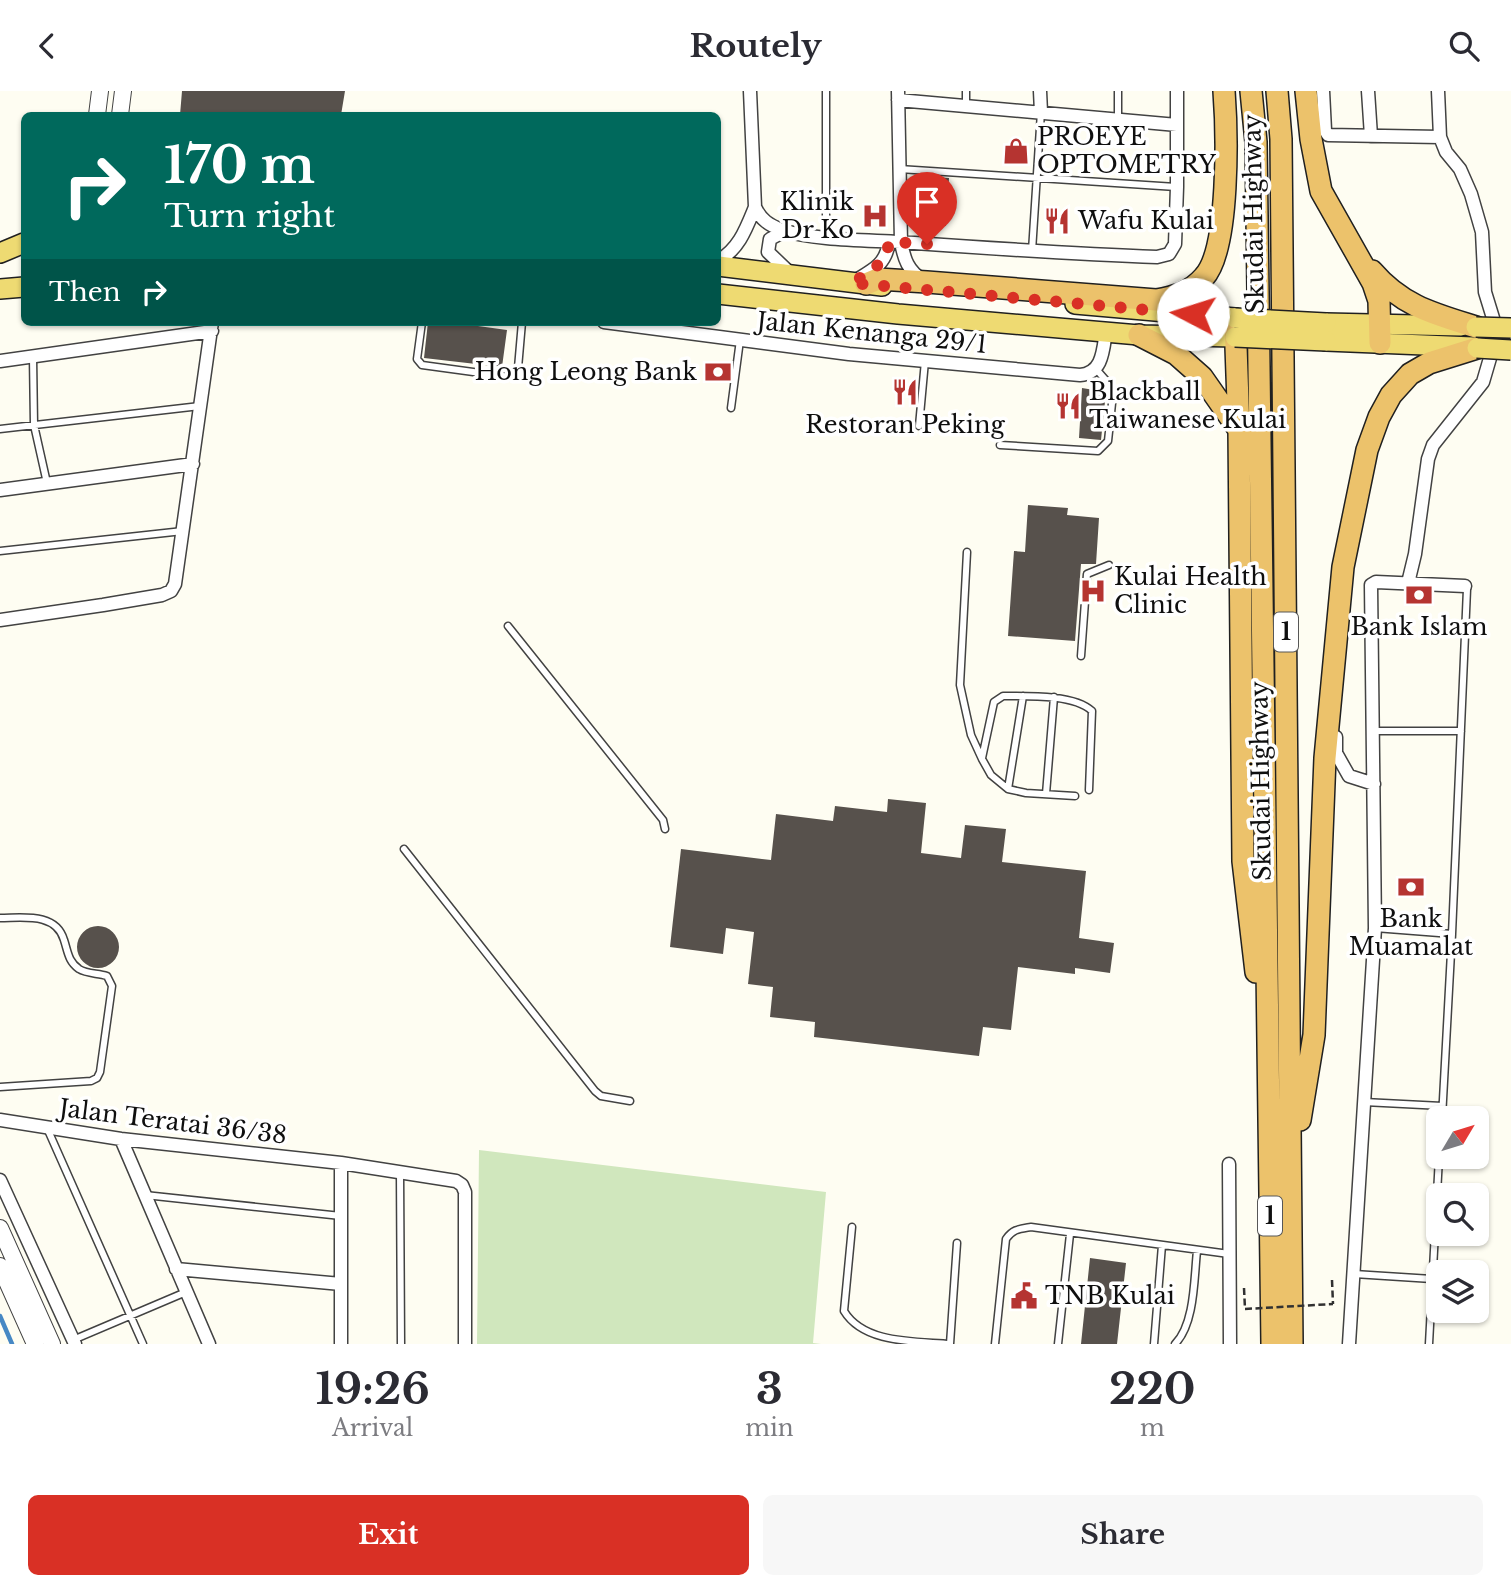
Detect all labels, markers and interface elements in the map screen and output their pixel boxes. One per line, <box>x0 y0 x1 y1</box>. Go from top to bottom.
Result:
text: Routely <box>689 26 822 66</box>
icon: back <box>28 27 66 65</box>
icon: search <box>1445 27 1483 65</box>
street label: Skudai Highway <box>1237 113 1270 314</box>
place label: PROEYE OPTOMETRY <box>1037 122 1216 179</box>
text: 170 m <box>164 135 315 196</box>
shop icon: PROEYE OPTOMETRY <box>1001 136 1031 166</box>
icon: right <box>49 140 140 231</box>
pin <box>897 172 957 244</box>
icon: arrive <box>908 183 946 221</box>
place label: Klinik Dr Ko <box>780 187 854 244</box>
text: Turn right <box>164 196 335 236</box>
hospital icon: Klinik Dr Ko <box>860 201 890 231</box>
restaurant icon: Wafu Kulai <box>1042 206 1072 236</box>
place label: Wafu Kulai <box>1077 206 1214 235</box>
icon: right <box>135 273 173 311</box>
text: Then <box>49 276 121 308</box>
position arrow <box>1156 277 1230 351</box>
street label: Jalan Kenanga 29/1 <box>753 306 988 359</box>
place label: Hong Leong Bank <box>475 357 697 386</box>
bank icon: Hong Leong Bank <box>703 357 733 387</box>
restaurant icon: Restoran Peking <box>890 377 920 407</box>
place label: Blackball Taiwanese Kulai <box>1089 377 1286 434</box>
restaurant icon: Blackball Taiwanese Kulai <box>1053 391 1083 421</box>
place label: Restoran Peking <box>805 410 1005 439</box>
place label: Kulai Health Clinic <box>1114 562 1267 619</box>
hospital icon: Kulai Health Clinic <box>1078 576 1108 606</box>
bank icon: Bank Islam <box>1404 580 1434 610</box>
place label: Bank Islam <box>1350 612 1488 641</box>
road number: 1 <box>1274 613 1298 652</box>
street label: Skudai Highway <box>1244 680 1277 881</box>
bank icon: Bank Muamalat <box>1396 872 1426 902</box>
place label: Bank Muamalat <box>1349 904 1473 961</box>
street label: Jalan Teratai 36/38 <box>55 1093 288 1150</box>
north arrow <box>1426 1106 1489 1169</box>
map controls <box>1426 1106 1489 1323</box>
button: search <box>1426 1183 1489 1246</box>
road number: 1 <box>1258 1197 1282 1235</box>
button: layers <box>1426 1260 1489 1323</box>
public building icon: TNB Kulai <box>1009 1281 1039 1311</box>
place label: TNB Kulai <box>1045 1281 1175 1310</box>
text: 19:26 <box>316 1363 430 1415</box>
text: 3 <box>756 1363 783 1415</box>
text: 220 <box>1109 1363 1195 1415</box>
text: Arrival <box>332 1414 413 1442</box>
text: min <box>745 1414 794 1442</box>
text: m <box>1140 1414 1165 1442</box>
button: Exit <box>28 1495 749 1575</box>
button: Share <box>763 1495 1483 1575</box>

